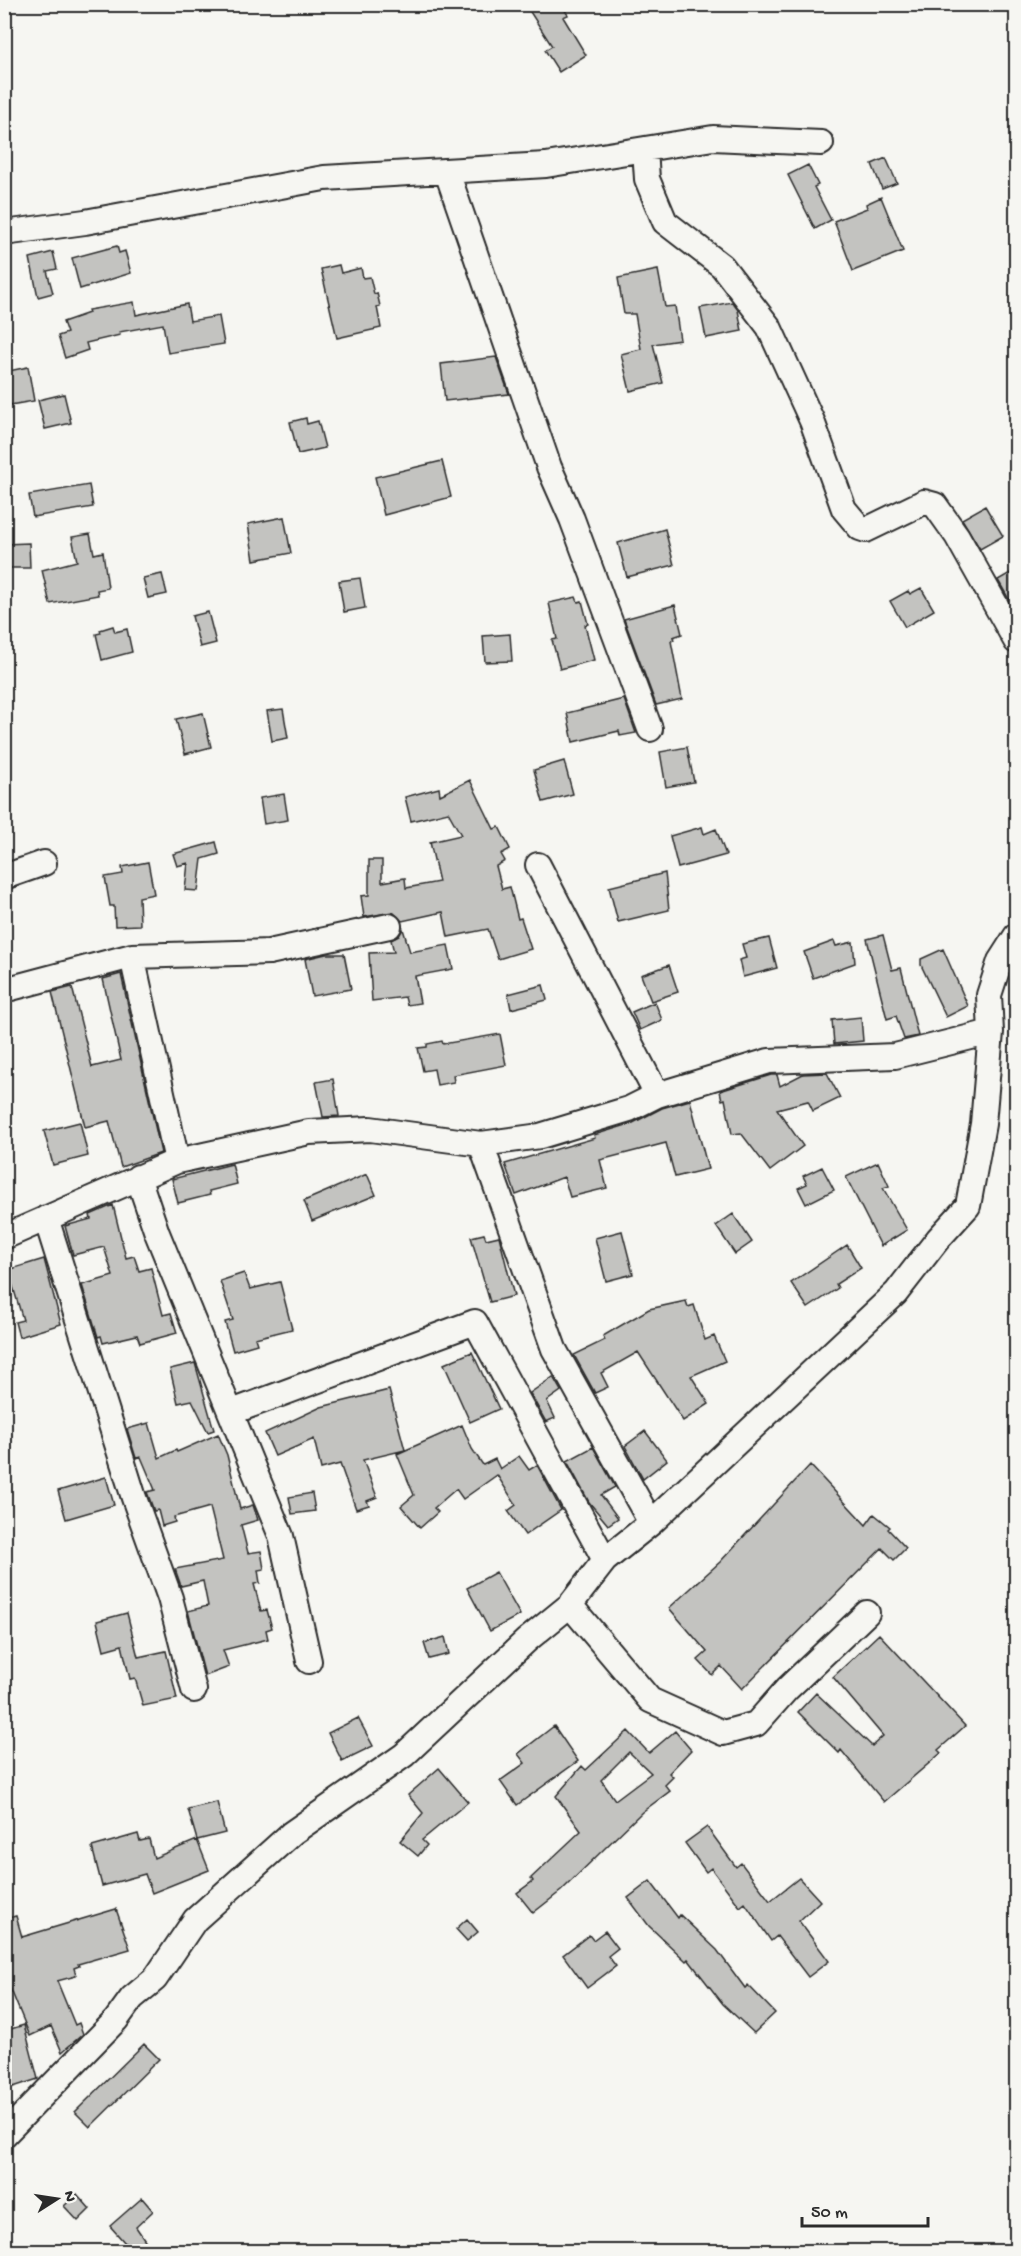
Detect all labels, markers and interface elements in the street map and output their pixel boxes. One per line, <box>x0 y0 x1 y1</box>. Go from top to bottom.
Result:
north arrow <box>27 2169 87 2229</box>
text: N <box>58 2190 79 2204</box>
scale bar <box>802 2190 928 2228</box>
text: 50 m <box>811 2203 848 2224</box>

